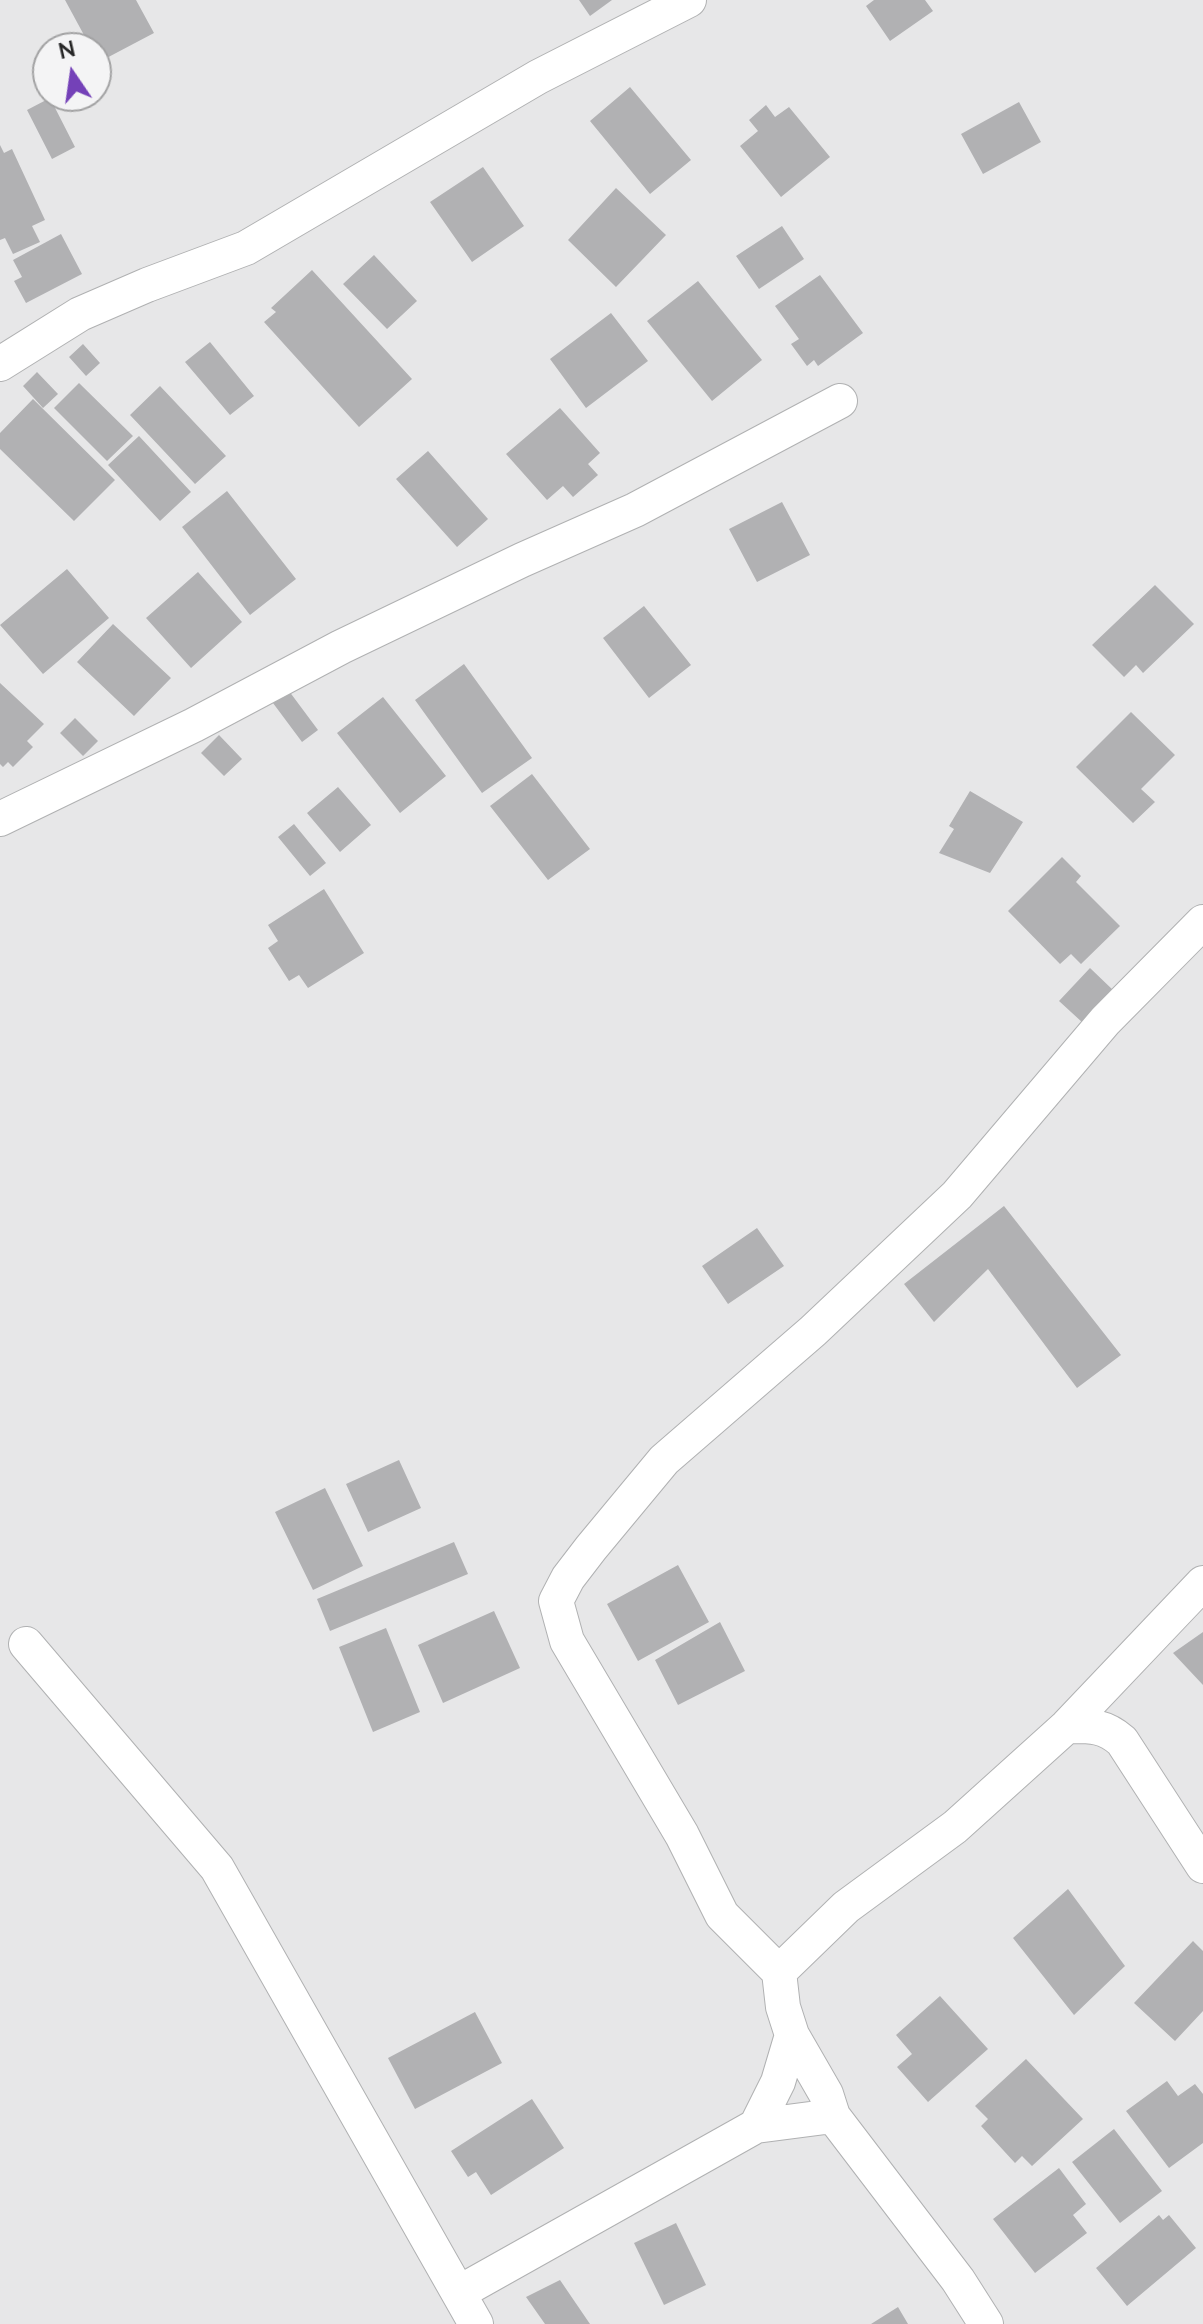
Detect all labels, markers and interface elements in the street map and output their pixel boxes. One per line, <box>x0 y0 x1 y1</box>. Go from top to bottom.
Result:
north arrow <box>32 32 112 112</box>
text: N <box>56 34 78 67</box>

